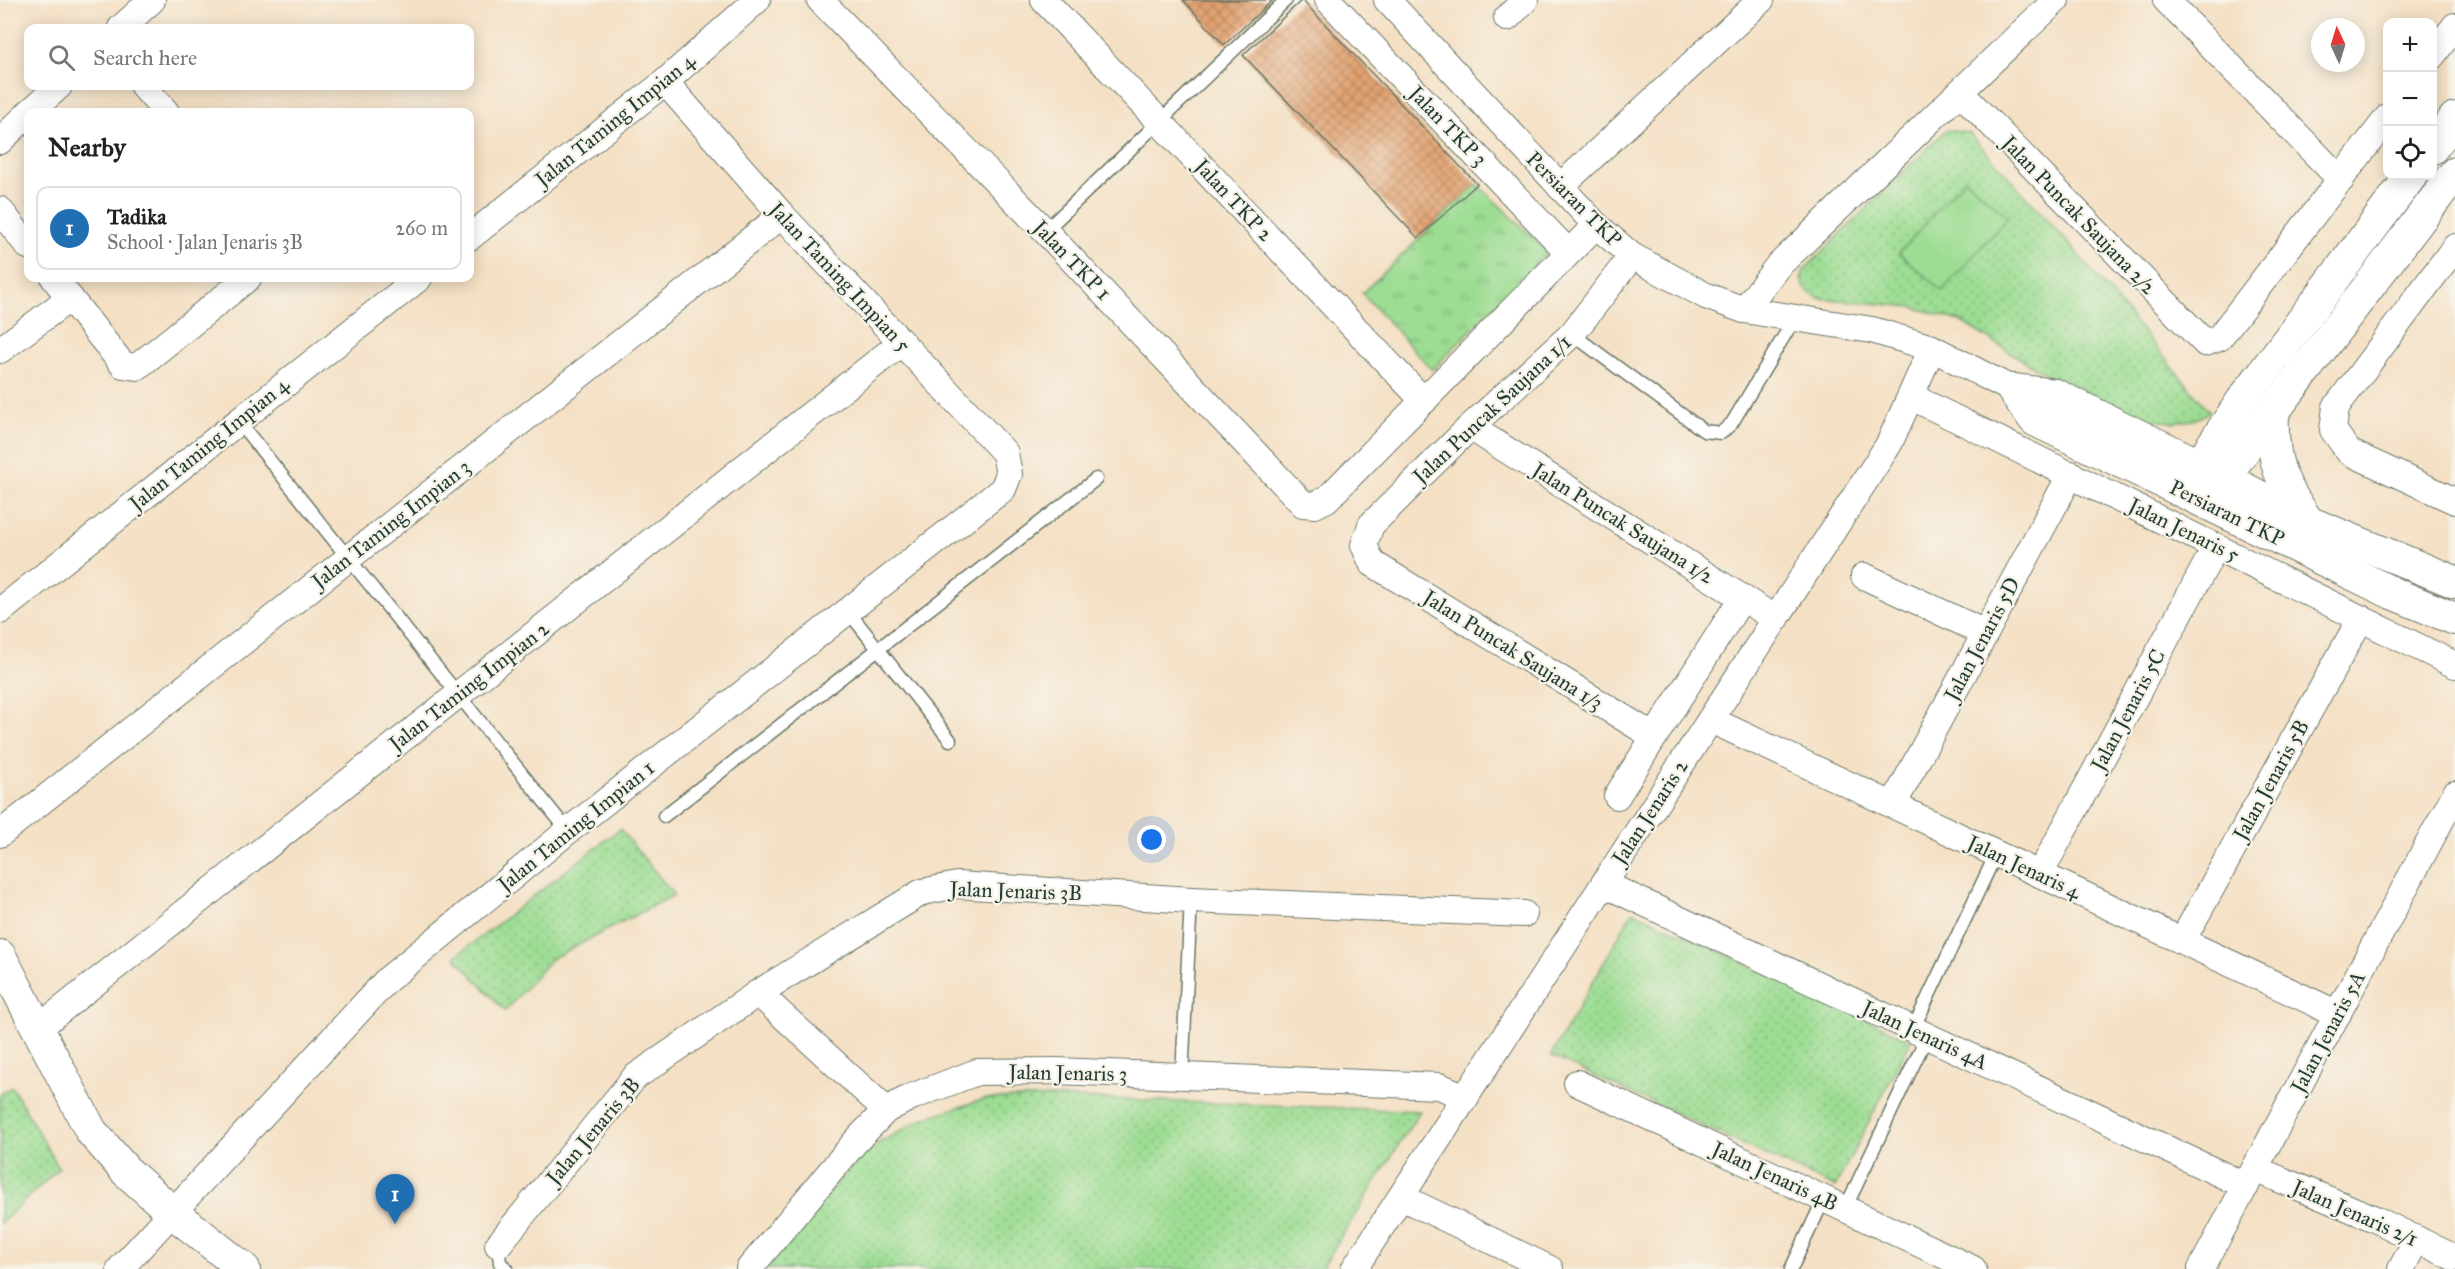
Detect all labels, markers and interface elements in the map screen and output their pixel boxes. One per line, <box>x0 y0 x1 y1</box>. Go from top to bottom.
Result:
north arrow <box>2311 18 2365 72</box>
map controls <box>2383 18 2437 180</box>
button: + <box>2383 18 2437 72</box>
search box <box>24 24 474 90</box>
icon: search <box>45 41 78 74</box>
text: Search here <box>93 44 197 71</box>
street label: Jalan Taming Impian 4 <box>528 47 701 194</box>
button: − <box>2383 72 2437 126</box>
street label: Jalan TKP 3 <box>1402 79 1493 172</box>
button: locate <box>2383 126 2437 180</box>
street label: Jalan Puncak Saujana 2/2 <box>1995 129 2162 300</box>
text: Nearby <box>48 131 126 163</box>
street label: Persiaran TKP <box>1521 146 1627 252</box>
street label: Jalan TKP 2 <box>1188 152 1279 247</box>
street label: Jalan Taming Impian 5 <box>762 195 916 358</box>
text: Tadika <box>107 203 167 230</box>
street label: Jalan TKP 1 <box>1026 213 1117 306</box>
text: 1 <box>66 216 73 240</box>
text: 260 m <box>395 216 448 240</box>
text: School · Jalan Jenaris 3B <box>107 230 303 254</box>
street label: Jalan Puncak Saujana 1/1 <box>1406 329 1577 490</box>
street label: Jalan Taming Impian 4 <box>122 371 295 518</box>
street label: Jalan Taming Impian 3 <box>305 454 476 595</box>
street label: Jalan Puncak Saujana 1/2 <box>1526 456 1719 590</box>
street label: Persiaran TKP <box>2165 474 2289 552</box>
street label: Jalan Jenaris 5 <box>2123 491 2244 568</box>
street label: Jalan Jenaris 5D <box>1938 573 2026 707</box>
street label: Jalan Puncak Saujana 1/3 <box>1417 583 1608 716</box>
street label: Jalan Taming Impian 2 <box>382 615 555 758</box>
street label: Jalan Jenaris 5C <box>2084 645 2171 777</box>
street label: Jalan Jenaris 5B <box>2226 715 2315 847</box>
street label: Jalan Jenaris 2 <box>1605 754 1694 871</box>
street label: Jalan Taming Impian 1 <box>491 755 660 899</box>
your location <box>1137 825 1166 854</box>
street label: Jalan Jenaris 4 <box>1961 829 2086 905</box>
street label: Jalan Jenaris 3B <box>947 876 1083 906</box>
street label: Jalan Jenaris 5A <box>2284 967 2371 1099</box>
street label: Jalan Jenaris 4A <box>1856 994 1992 1076</box>
street label: Jalan Jenaris 3 <box>1006 1059 1128 1087</box>
street label: Jalan Jenaris 3B <box>539 1072 646 1192</box>
street label: Jalan Jenaris 4B <box>1706 1135 1842 1216</box>
street label: Jalan Jenaris 2/1 <box>2286 1173 2422 1252</box>
pin: 1 <box>376 1174 414 1224</box>

